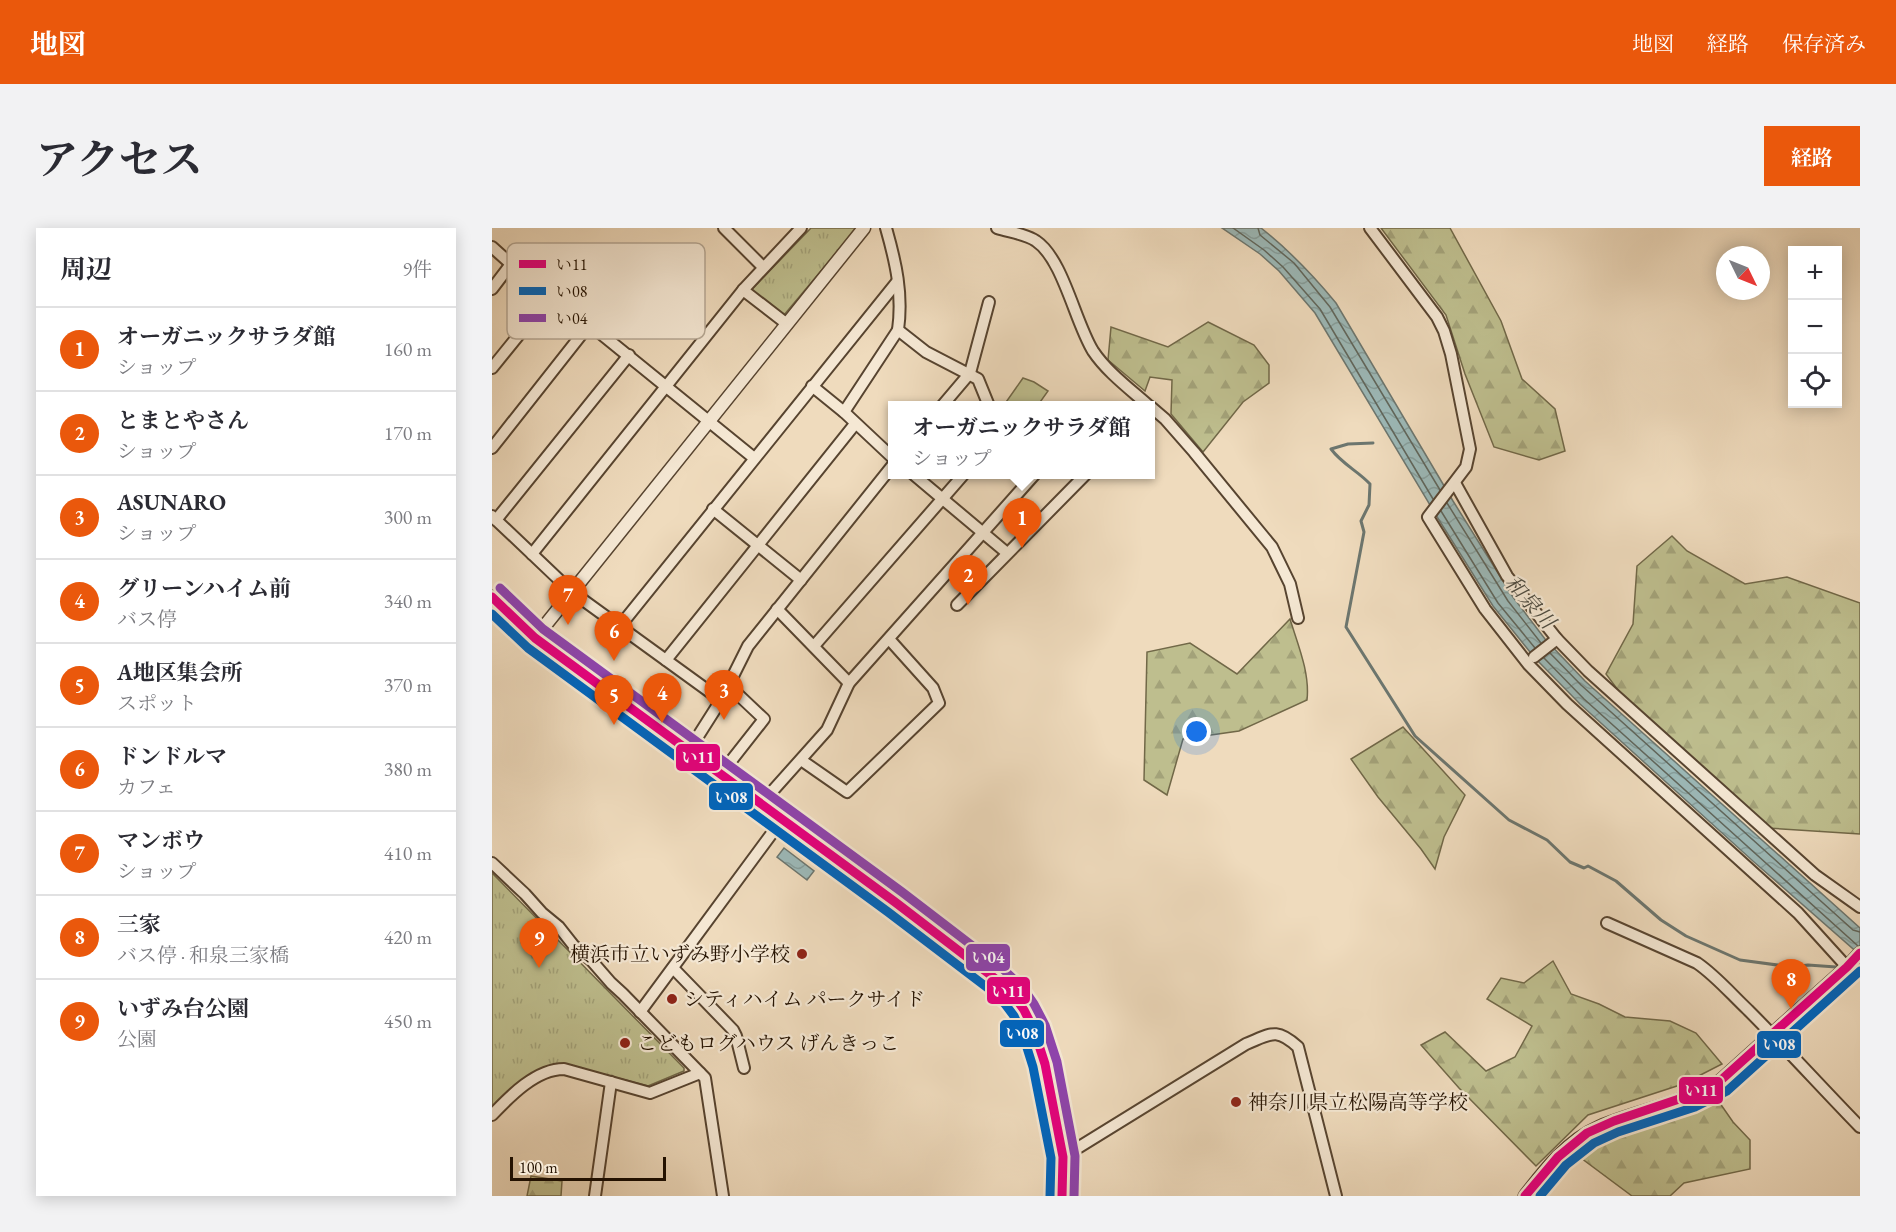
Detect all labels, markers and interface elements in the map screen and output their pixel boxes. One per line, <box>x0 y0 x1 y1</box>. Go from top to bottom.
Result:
text: 地図 <box>30 26 86 62</box>
text: 地図 <box>1632 30 1674 57</box>
text: 経路 <box>1707 30 1749 57</box>
text: 保存済み <box>1782 30 1866 57</box>
button: 経路 <box>1764 126 1860 186</box>
text: アクセス <box>36 132 203 187</box>
legend <box>507 243 705 339</box>
north arrow <box>1716 246 1770 300</box>
map controls <box>1788 246 1842 408</box>
button: + <box>1788 246 1842 300</box>
text: 周辺 <box>60 252 112 286</box>
text: い11 <box>556 254 587 275</box>
text: 9件 <box>402 256 432 282</box>
text: い08 <box>556 281 588 302</box>
button: − <box>1788 300 1842 354</box>
text: い04 <box>556 308 588 329</box>
text: オーガニックサラダ館 <box>117 322 335 351</box>
text: 1 <box>74 336 85 362</box>
text: 160 m <box>384 336 432 362</box>
text: ショップ <box>117 354 197 380</box>
button: locate <box>1788 354 1842 408</box>
popup <box>888 401 1155 479</box>
text: とまとやさん <box>117 406 249 435</box>
text: オーガニックサラダ館 <box>912 413 1131 442</box>
text: 2 <box>74 420 85 446</box>
text: 170 m <box>384 420 432 446</box>
text: ショップ <box>117 438 197 464</box>
text: ショップ <box>912 445 992 471</box>
text: ASUNARO <box>117 488 226 517</box>
pin: 1 <box>1002 498 1042 548</box>
text: 3 <box>74 504 85 530</box>
text: 300 m <box>384 504 432 530</box>
text: ショップ <box>117 520 197 546</box>
pin: 2 <box>948 556 988 605</box>
water label: 和泉川 <box>1499 569 1563 636</box>
text: グリーンハイム前 <box>117 574 291 603</box>
pin: 7 <box>548 576 588 625</box>
text: 4 <box>74 588 85 614</box>
text: 340 m <box>384 588 432 614</box>
text: バス停 <box>117 606 177 632</box>
pin: 6 <box>594 612 634 661</box>
text: A地区集会所 <box>117 658 243 687</box>
pin: 3 <box>704 670 744 720</box>
text: 5 <box>74 672 85 698</box>
text: 370 m <box>384 672 432 698</box>
pin: 4 <box>642 674 682 723</box>
pin: 5 <box>594 676 634 725</box>
text: スポット <box>117 690 197 716</box>
your location <box>1182 717 1211 746</box>
text: ドンドルマ <box>117 742 227 771</box>
line badge: い11 <box>675 743 721 772</box>
text: い11 <box>682 747 714 768</box>
text: 6 <box>74 756 85 782</box>
text: 380 m <box>384 756 432 782</box>
text: カフェ <box>117 774 176 800</box>
line badge: い08 <box>708 782 754 811</box>
text: い08 <box>715 787 747 808</box>
text: マンボウ <box>117 826 205 855</box>
text: 7 <box>74 840 85 866</box>
text: 410 m <box>384 840 432 866</box>
text: ショップ <box>117 858 197 884</box>
text: 三家 <box>117 910 161 939</box>
pin: 9 <box>520 918 558 968</box>
text: 8 <box>74 924 85 950</box>
text: 420 m <box>384 924 432 950</box>
place label: 横浜市立いずみ野小学校 <box>570 941 790 967</box>
text: バス停 · 和泉三家橋 <box>117 942 289 968</box>
line badge: い04 <box>965 943 1011 972</box>
marker: 横浜市立いずみ野小学校 <box>795 947 809 961</box>
text: い04 <box>972 947 1005 968</box>
pin: 8 <box>1772 960 1810 1009</box>
line badge: い11 <box>986 976 1031 1005</box>
text: い11 <box>992 981 1024 1002</box>
place label: シティハイム パークサイド <box>684 986 925 1012</box>
marker: シティハイム パークサイド <box>665 992 679 1006</box>
text: いずみ台公園 <box>117 994 249 1023</box>
text: 9 <box>74 1008 85 1034</box>
text: 450 m <box>384 1008 432 1034</box>
line badge: い08 <box>999 1019 1045 1048</box>
text: い08 <box>1006 1023 1038 1044</box>
text: 公園 <box>117 1026 157 1052</box>
place label: こどもログハウス げんきっこ <box>637 1030 899 1056</box>
line badge: い08 <box>1756 1030 1802 1059</box>
text: い08 <box>1763 1034 1795 1055</box>
marker: こどもログハウス げんきっこ <box>618 1036 632 1050</box>
line badge: い11 <box>1678 1076 1724 1105</box>
text: い11 <box>1685 1080 1717 1101</box>
place label: 神奈川県立松陽高等学校 <box>1248 1089 1468 1115</box>
marker: 神奈川県立松陽高等学校 <box>1229 1095 1243 1109</box>
scale bar <box>510 1154 666 1182</box>
text: 100 m <box>519 1157 558 1178</box>

